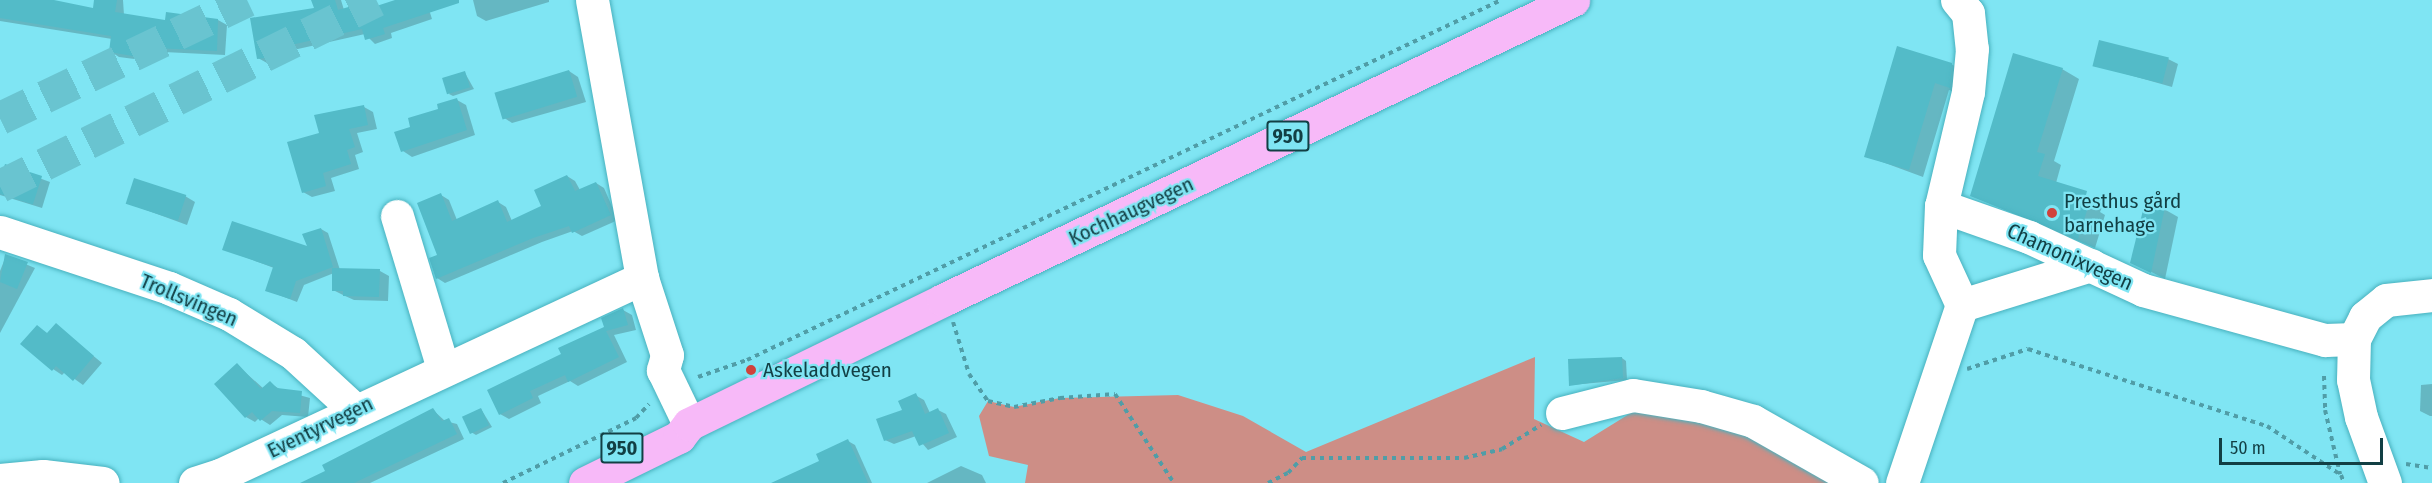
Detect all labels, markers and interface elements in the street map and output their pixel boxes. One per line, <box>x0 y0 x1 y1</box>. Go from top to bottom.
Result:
road number: 950 <box>1266 119 1310 153</box>
street label: Kochhaugvegen <box>1065 171 1197 251</box>
place label: Presthus gård barnehage <box>2064 188 2181 238</box>
marker: Presthus gård barnehage <box>2045 206 2059 220</box>
street label: Chamonixvegen <box>2003 218 2137 296</box>
street label: Trollsvingen <box>137 268 241 332</box>
place label: Askeladdvegen <box>763 357 892 383</box>
marker: Askeladdvegen <box>744 363 758 377</box>
street label: Eventyrvegen <box>263 391 377 463</box>
scale bar <box>2222 426 2386 464</box>
road number: 950 <box>600 431 644 465</box>
text: 50 m <box>2230 437 2266 459</box>

